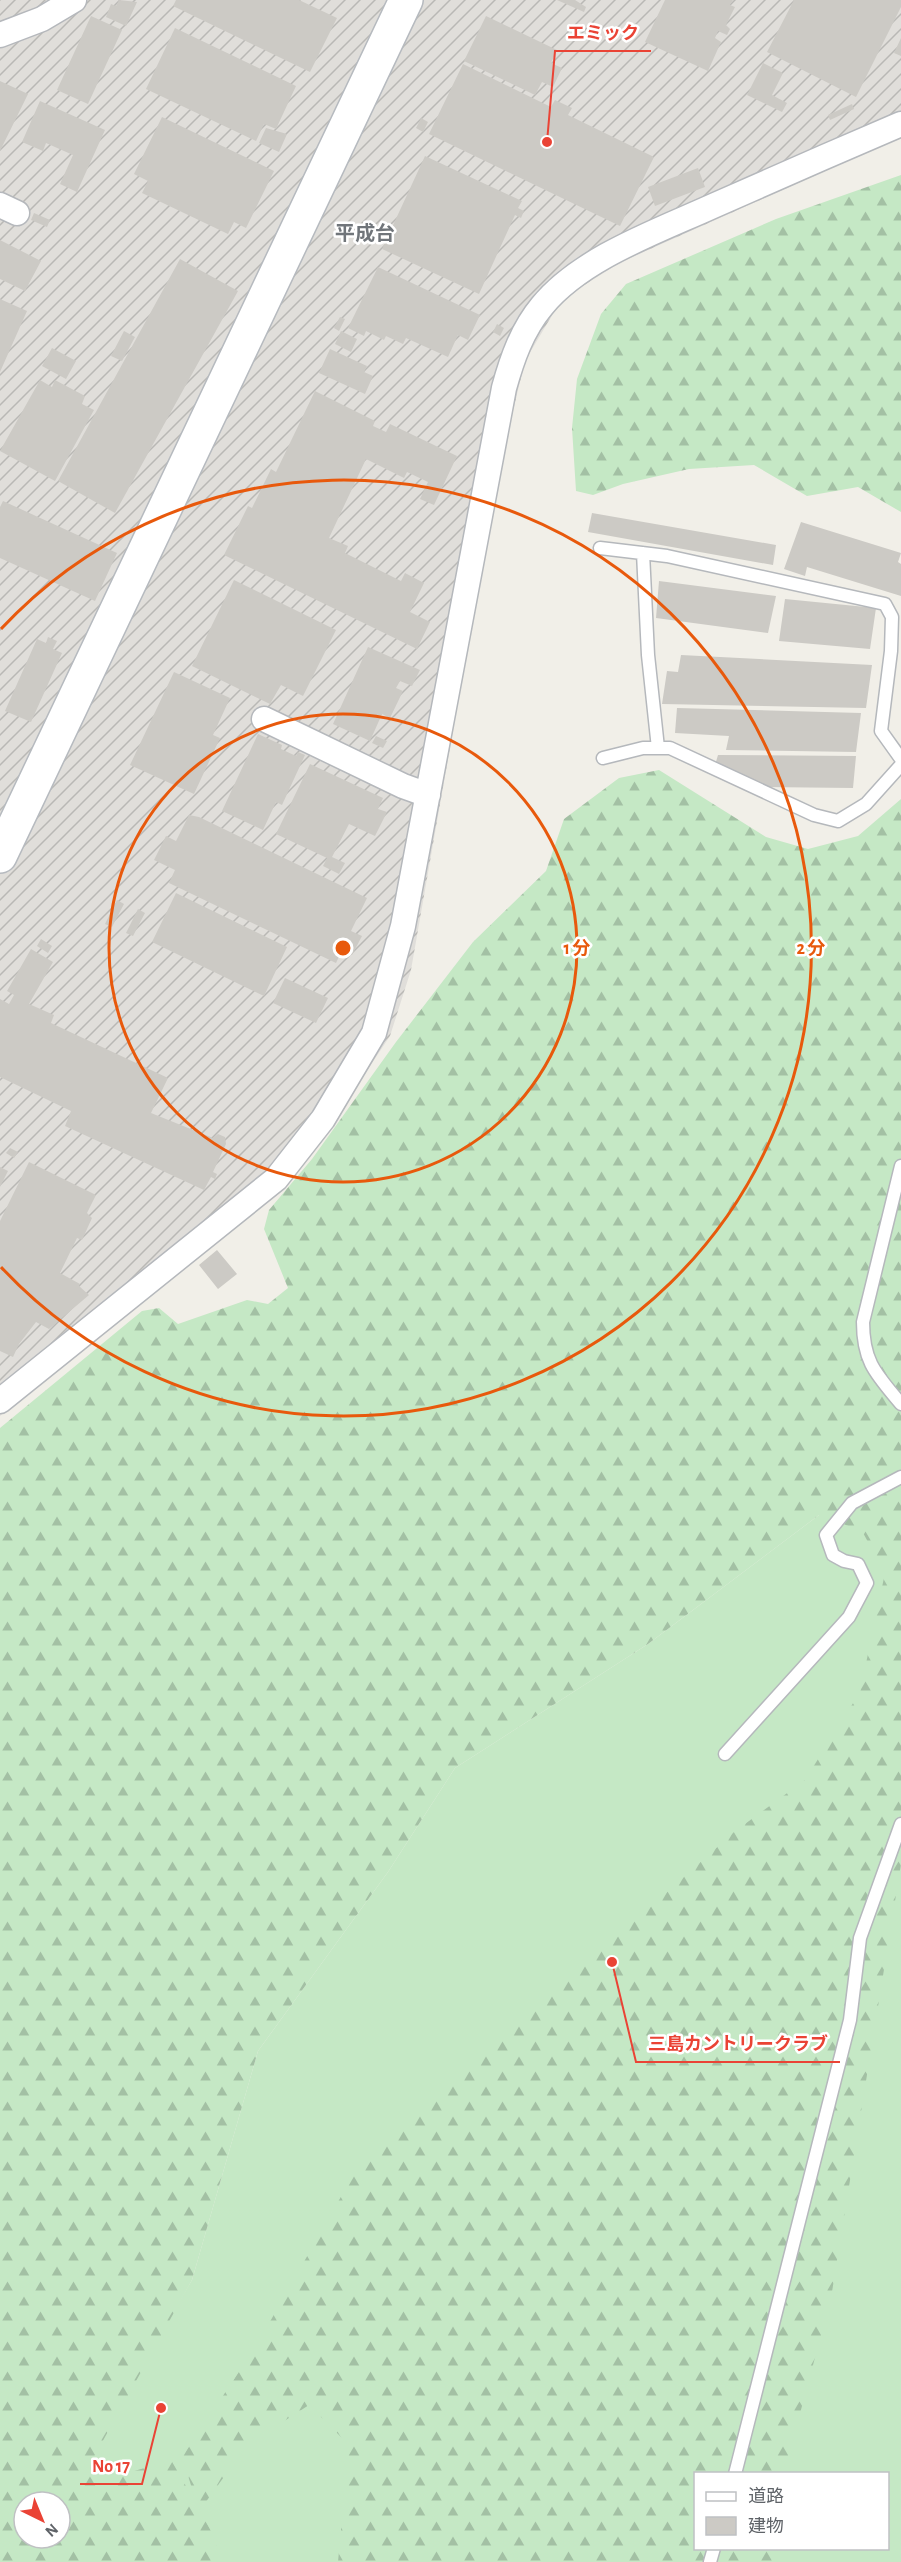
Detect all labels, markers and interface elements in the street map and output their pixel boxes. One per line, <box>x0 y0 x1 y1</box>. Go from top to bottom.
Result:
callout: エミック <box>555 15 651 51</box>
text: エミック <box>567 24 639 43</box>
district label: 平成台 <box>335 222 395 244</box>
centre of rings <box>333 938 353 958</box>
text: 1 分 <box>563 938 591 958</box>
text: 2 分 <box>796 938 826 958</box>
callout: 三島カントリークラブ <box>636 2026 840 2062</box>
text: 三島カントリークラブ <box>648 2034 828 2054</box>
callout: No 17 <box>80 2448 142 2484</box>
text: No 17 <box>92 2458 130 2476</box>
legend <box>694 2472 889 2550</box>
text: 道路 <box>748 2486 784 2506</box>
north arrow <box>12 2490 72 2550</box>
text: 建物 <box>748 2516 784 2536</box>
text: N <box>42 2521 61 2540</box>

